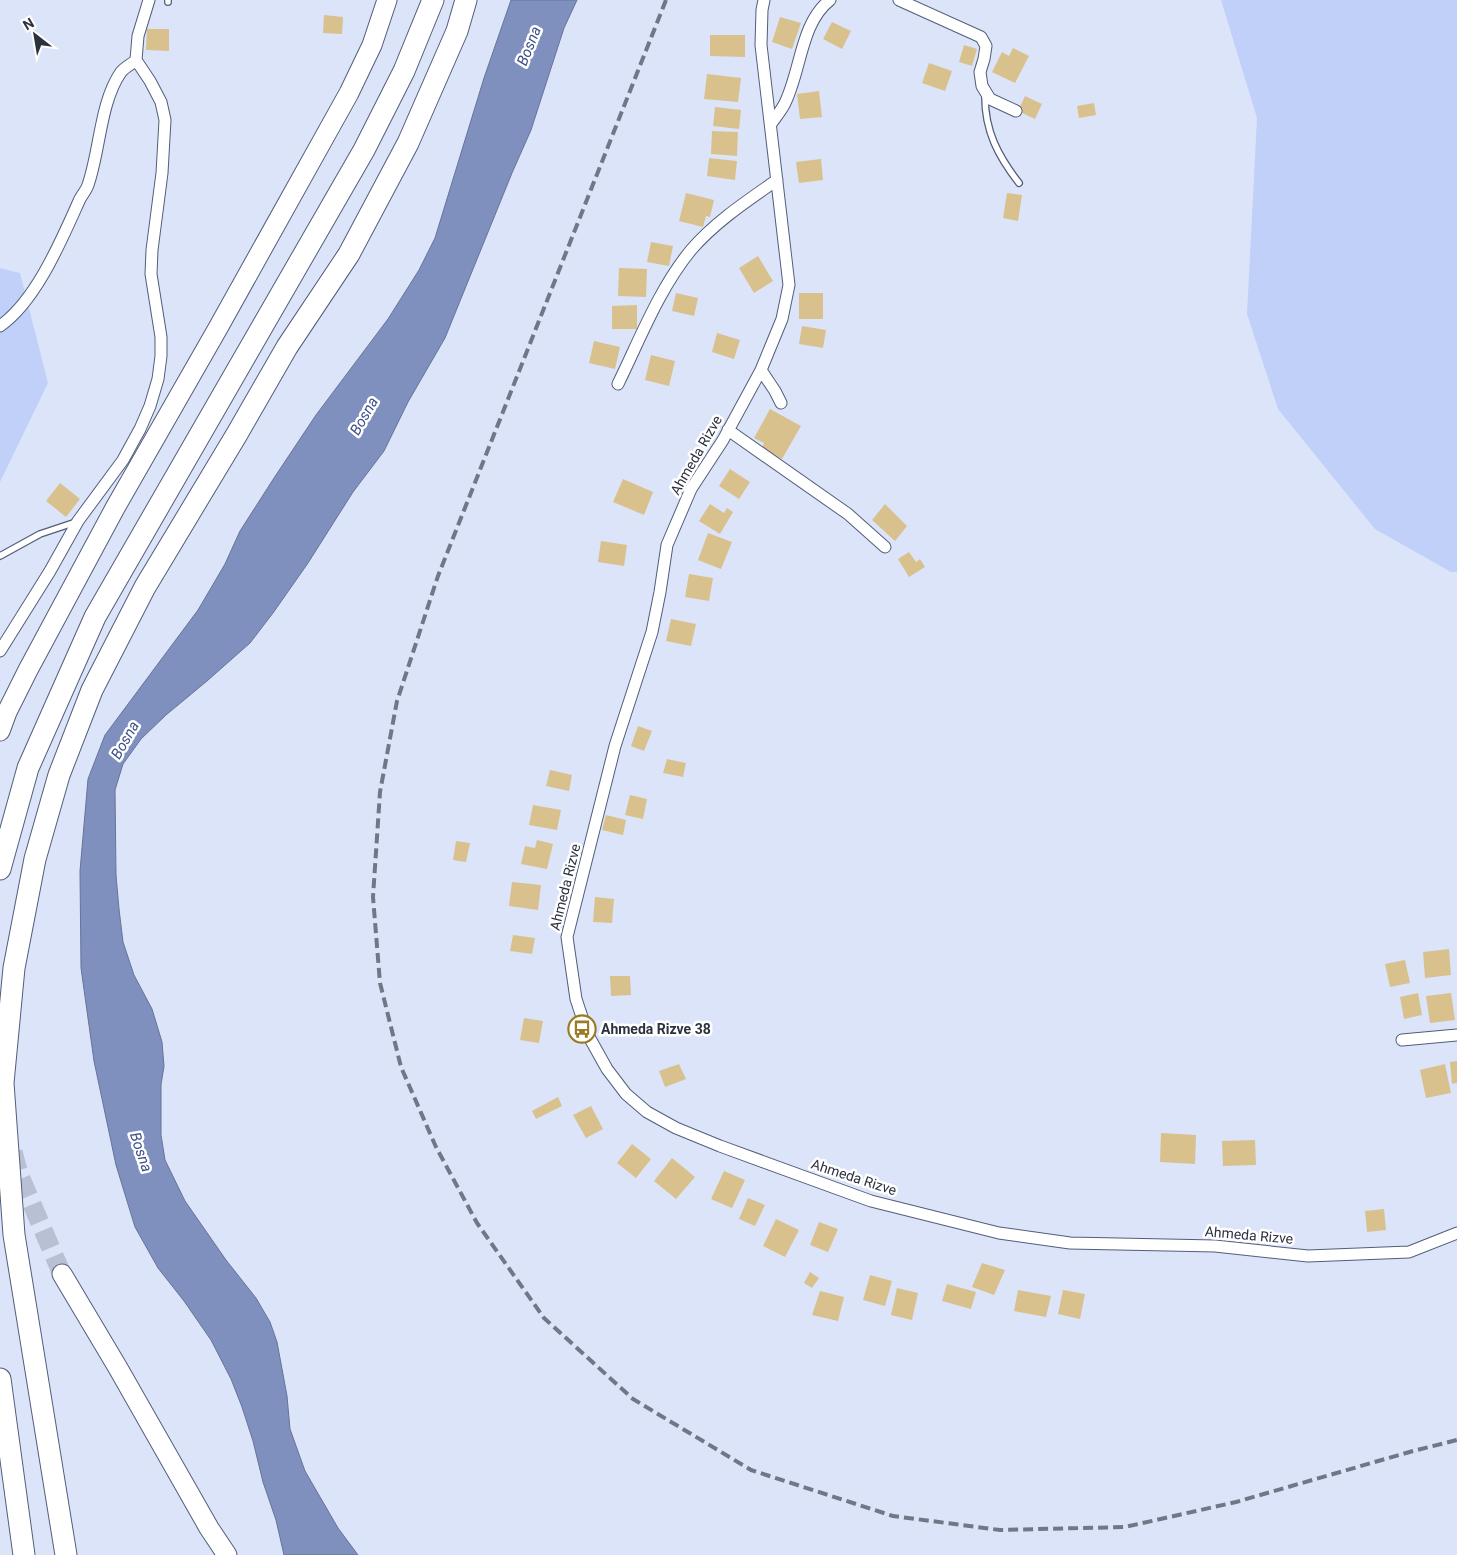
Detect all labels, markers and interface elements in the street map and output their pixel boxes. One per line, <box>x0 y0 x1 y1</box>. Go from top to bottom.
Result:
north arrow <box>10 10 60 60</box>
text: N <box>20 14 37 33</box>
water label: Bosna <box>513 24 545 68</box>
water label: Bosna <box>346 394 382 438</box>
street label: Ahmeda Rizve <box>667 413 725 497</box>
water label: Bosna <box>107 718 143 762</box>
street label: Ahmeda Rizve <box>547 842 583 932</box>
bus stop icon: Ahmeda Rizve 38 <box>567 1014 597 1044</box>
place label: Ahmeda Rizve 38 <box>601 1021 711 1037</box>
water label: Bosna <box>126 1130 156 1174</box>
street label: Ahmeda Rizve <box>809 1156 899 1198</box>
street label: Ahmeda Rizve <box>1204 1223 1294 1247</box>

